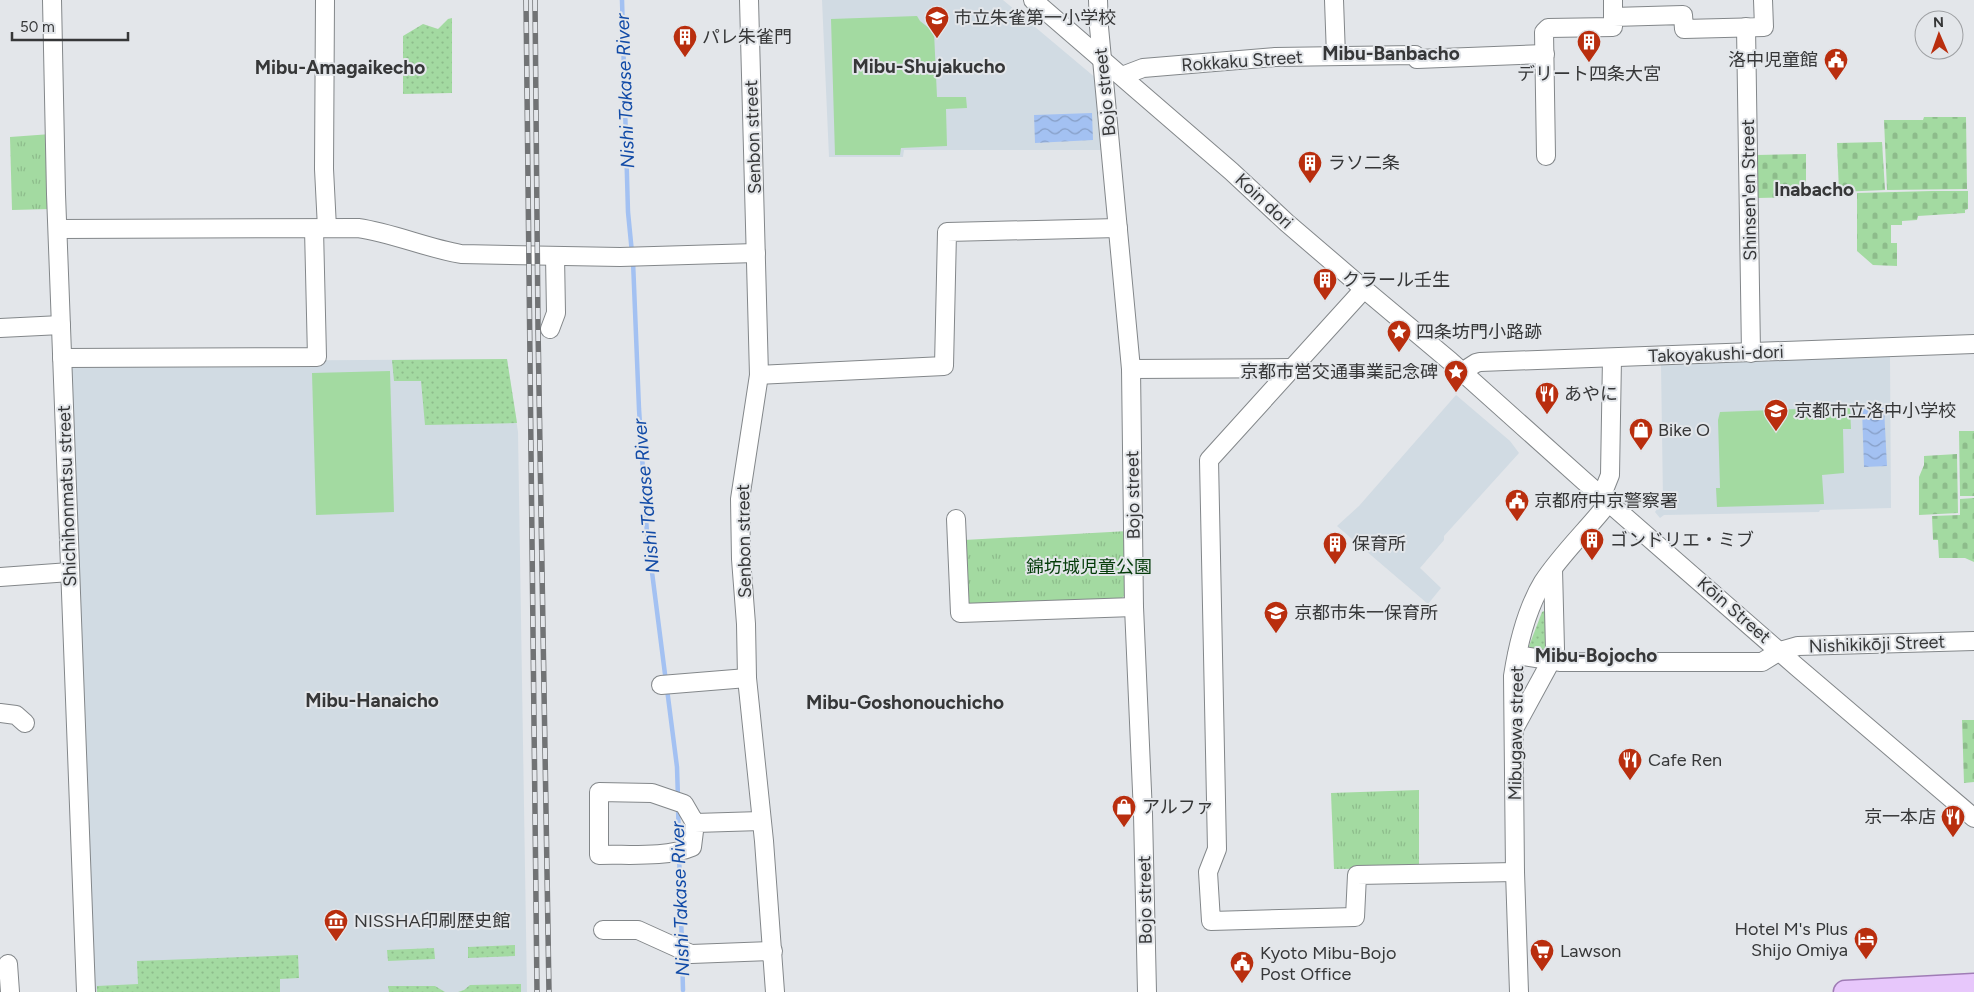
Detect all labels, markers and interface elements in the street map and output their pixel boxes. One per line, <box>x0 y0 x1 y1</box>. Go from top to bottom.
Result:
school or university icon: 市立朱雀第一小学校 <box>924 5 950 39</box>
place label: 市立朱雀第一小学校 <box>954 7 1116 29</box>
scale bar <box>12 10 129 42</box>
north arrow <box>1914 10 1964 60</box>
water label: Nishi Takase River <box>611 12 639 169</box>
text: N <box>1933 14 1944 31</box>
text: 50 m <box>20 18 55 36</box>
building icon: パレ朱雀門 <box>672 24 698 58</box>
place label: パレ朱雀門 <box>702 26 792 48</box>
building icon: デリート四条大宮 <box>1576 29 1602 63</box>
district label: Mibu-Banbacho <box>1322 42 1460 65</box>
street label: Bojo street <box>1089 46 1121 137</box>
street label: Rokkaku Street <box>1180 46 1304 76</box>
public building icon: 洛中児童館 <box>1823 47 1849 81</box>
place label: 洛中児童館 <box>1728 49 1818 71</box>
district label: Mibu-Shujakucho <box>852 55 1006 78</box>
district label: Mibu-Amagaikecho <box>255 56 425 79</box>
place label: デリート四条大宮 <box>1517 63 1661 85</box>
street label: Senbon street <box>740 79 766 194</box>
street label: Shinsen'en Street <box>1737 119 1761 261</box>
building icon: ラソ二条 <box>1297 150 1323 184</box>
place label: ラソ二条 <box>1328 152 1400 174</box>
street label: Koin dori <box>1230 169 1298 233</box>
district label: Inabacho <box>1774 178 1854 201</box>
building icon: クラール壬生 <box>1312 267 1338 301</box>
place label: クラール壬生 <box>1342 269 1450 291</box>
place icon: 四条坊門小路跡 <box>1386 319 1412 353</box>
place label: 四条坊門小路跡 <box>1416 321 1542 343</box>
street label: Takoyakushi-dori <box>1648 341 1784 367</box>
place icon: 京都市営交通事業記念碑 <box>1443 359 1469 393</box>
place label: 京都市営交通事業記念碑 <box>1240 361 1438 383</box>
restaurant icon: あやに <box>1534 381 1560 415</box>
place label: あやに <box>1564 383 1618 405</box>
school or university icon: 京都市立洛中小学校 <box>1763 398 1789 432</box>
place label: 京都市立洛中小学校 <box>1794 400 1956 422</box>
street label: Shichihonmatsu street <box>53 405 81 587</box>
water label: Nishi Takase River <box>628 417 664 574</box>
shop icon: Bike O <box>1628 417 1654 451</box>
place label: Bike O <box>1658 419 1710 441</box>
street label: Bojo street <box>1121 450 1145 540</box>
street label: Senbon street <box>732 484 756 598</box>
public building icon: 京都府中京警察署 <box>1504 488 1530 522</box>
place label: 京都府中京警察署 <box>1534 490 1678 512</box>
building icon: ゴンドリエ・ミブ <box>1579 527 1605 561</box>
place label: ゴンドリエ・ミブ <box>1610 529 1754 551</box>
building icon: 保育所 <box>1322 531 1348 565</box>
place label: 保育所 <box>1352 533 1406 555</box>
park label: 錦坊城児童公園 <box>1026 556 1152 578</box>
street label: Kōin Street <box>1693 572 1775 648</box>
school or university icon: 京都市朱一保育所 <box>1263 600 1289 634</box>
place label: 京都市朱一保育所 <box>1294 602 1438 624</box>
street label: Nishikikōji Street <box>1808 631 1946 657</box>
district label: Mibu-Bojocho <box>1535 644 1657 667</box>
street label: Mibugawa street <box>1504 665 1528 801</box>
district label: Mibu-Hanaicho <box>305 689 439 712</box>
district label: Mibu-Goshonouchicho <box>806 691 1004 714</box>
restaurant icon: Cafe Ren <box>1617 747 1643 781</box>
place label: Cafe Ren <box>1648 749 1722 771</box>
shop icon: アルファ <box>1111 794 1137 828</box>
place label: アルファ <box>1142 796 1214 818</box>
restaurant icon: 京一本店 <box>1940 804 1966 838</box>
place label: 京一本店 <box>1864 806 1936 828</box>
water label: Nishi Takase River <box>666 820 694 977</box>
street label: Bojo street <box>1133 855 1157 945</box>
museum icon: NISSHA印刷歴史館 <box>323 908 349 942</box>
place label: NISSHA印刷歴史館 <box>354 910 511 932</box>
place label: Hotel M's Plus Shijo Omiya <box>1735 918 1848 961</box>
hotel icon: Hotel M's Plus Shijo Omiya <box>1853 926 1879 960</box>
supermarket icon: Lawson <box>1529 938 1555 972</box>
place label: Lawson <box>1560 940 1621 962</box>
place label: Kyoto Mibu-Bojo Post Office <box>1260 942 1396 985</box>
public building icon: Kyoto Mibu-Bojo Post Office <box>1229 950 1255 984</box>

